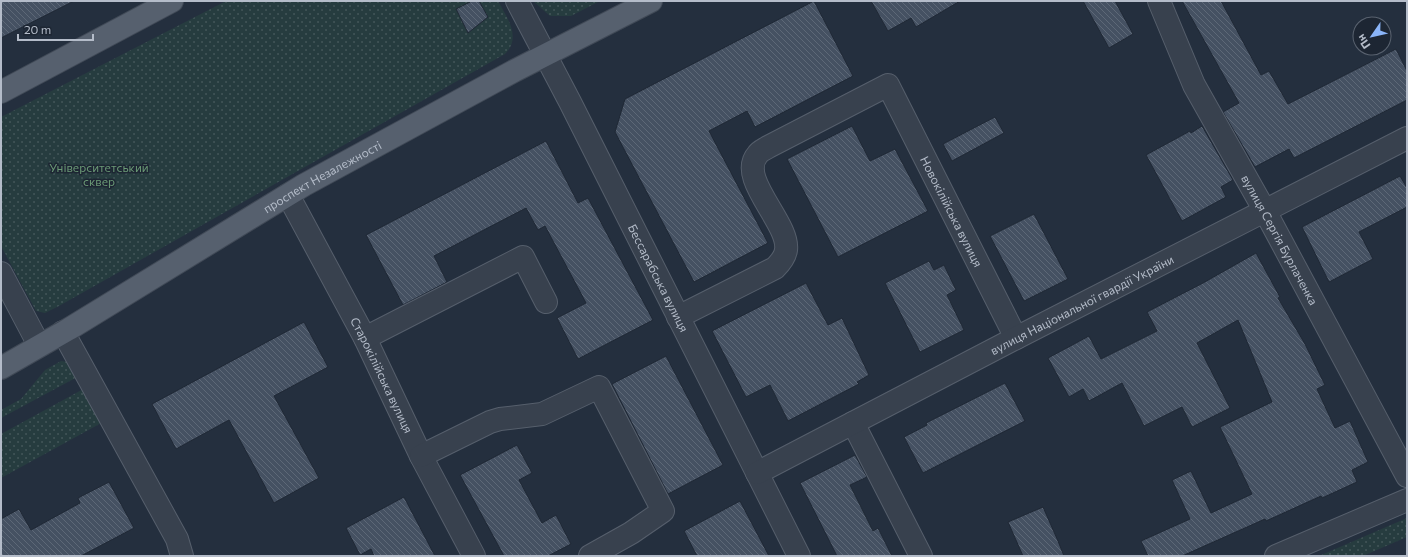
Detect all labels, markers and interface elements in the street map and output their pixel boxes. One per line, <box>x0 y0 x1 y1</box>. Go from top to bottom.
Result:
scale bar <box>18 16 93 42</box>
north arrow <box>1352 16 1392 56</box>
text: 20 m <box>24 22 51 36</box>
text: Пн <box>1354 32 1373 52</box>
street label: проспект Незалежності <box>261 137 384 215</box>
street label: Новокілійська вулиця <box>918 153 986 269</box>
park label: Університетський сквер <box>49 160 149 188</box>
street label: вулиця Сергія Бурлаченка <box>1239 172 1321 307</box>
street label: Бессарабська вулиця <box>626 222 692 334</box>
street label: вулиця Національної гвардії України <box>988 252 1176 357</box>
street label: Старокілійська вулиця <box>348 315 416 435</box>

